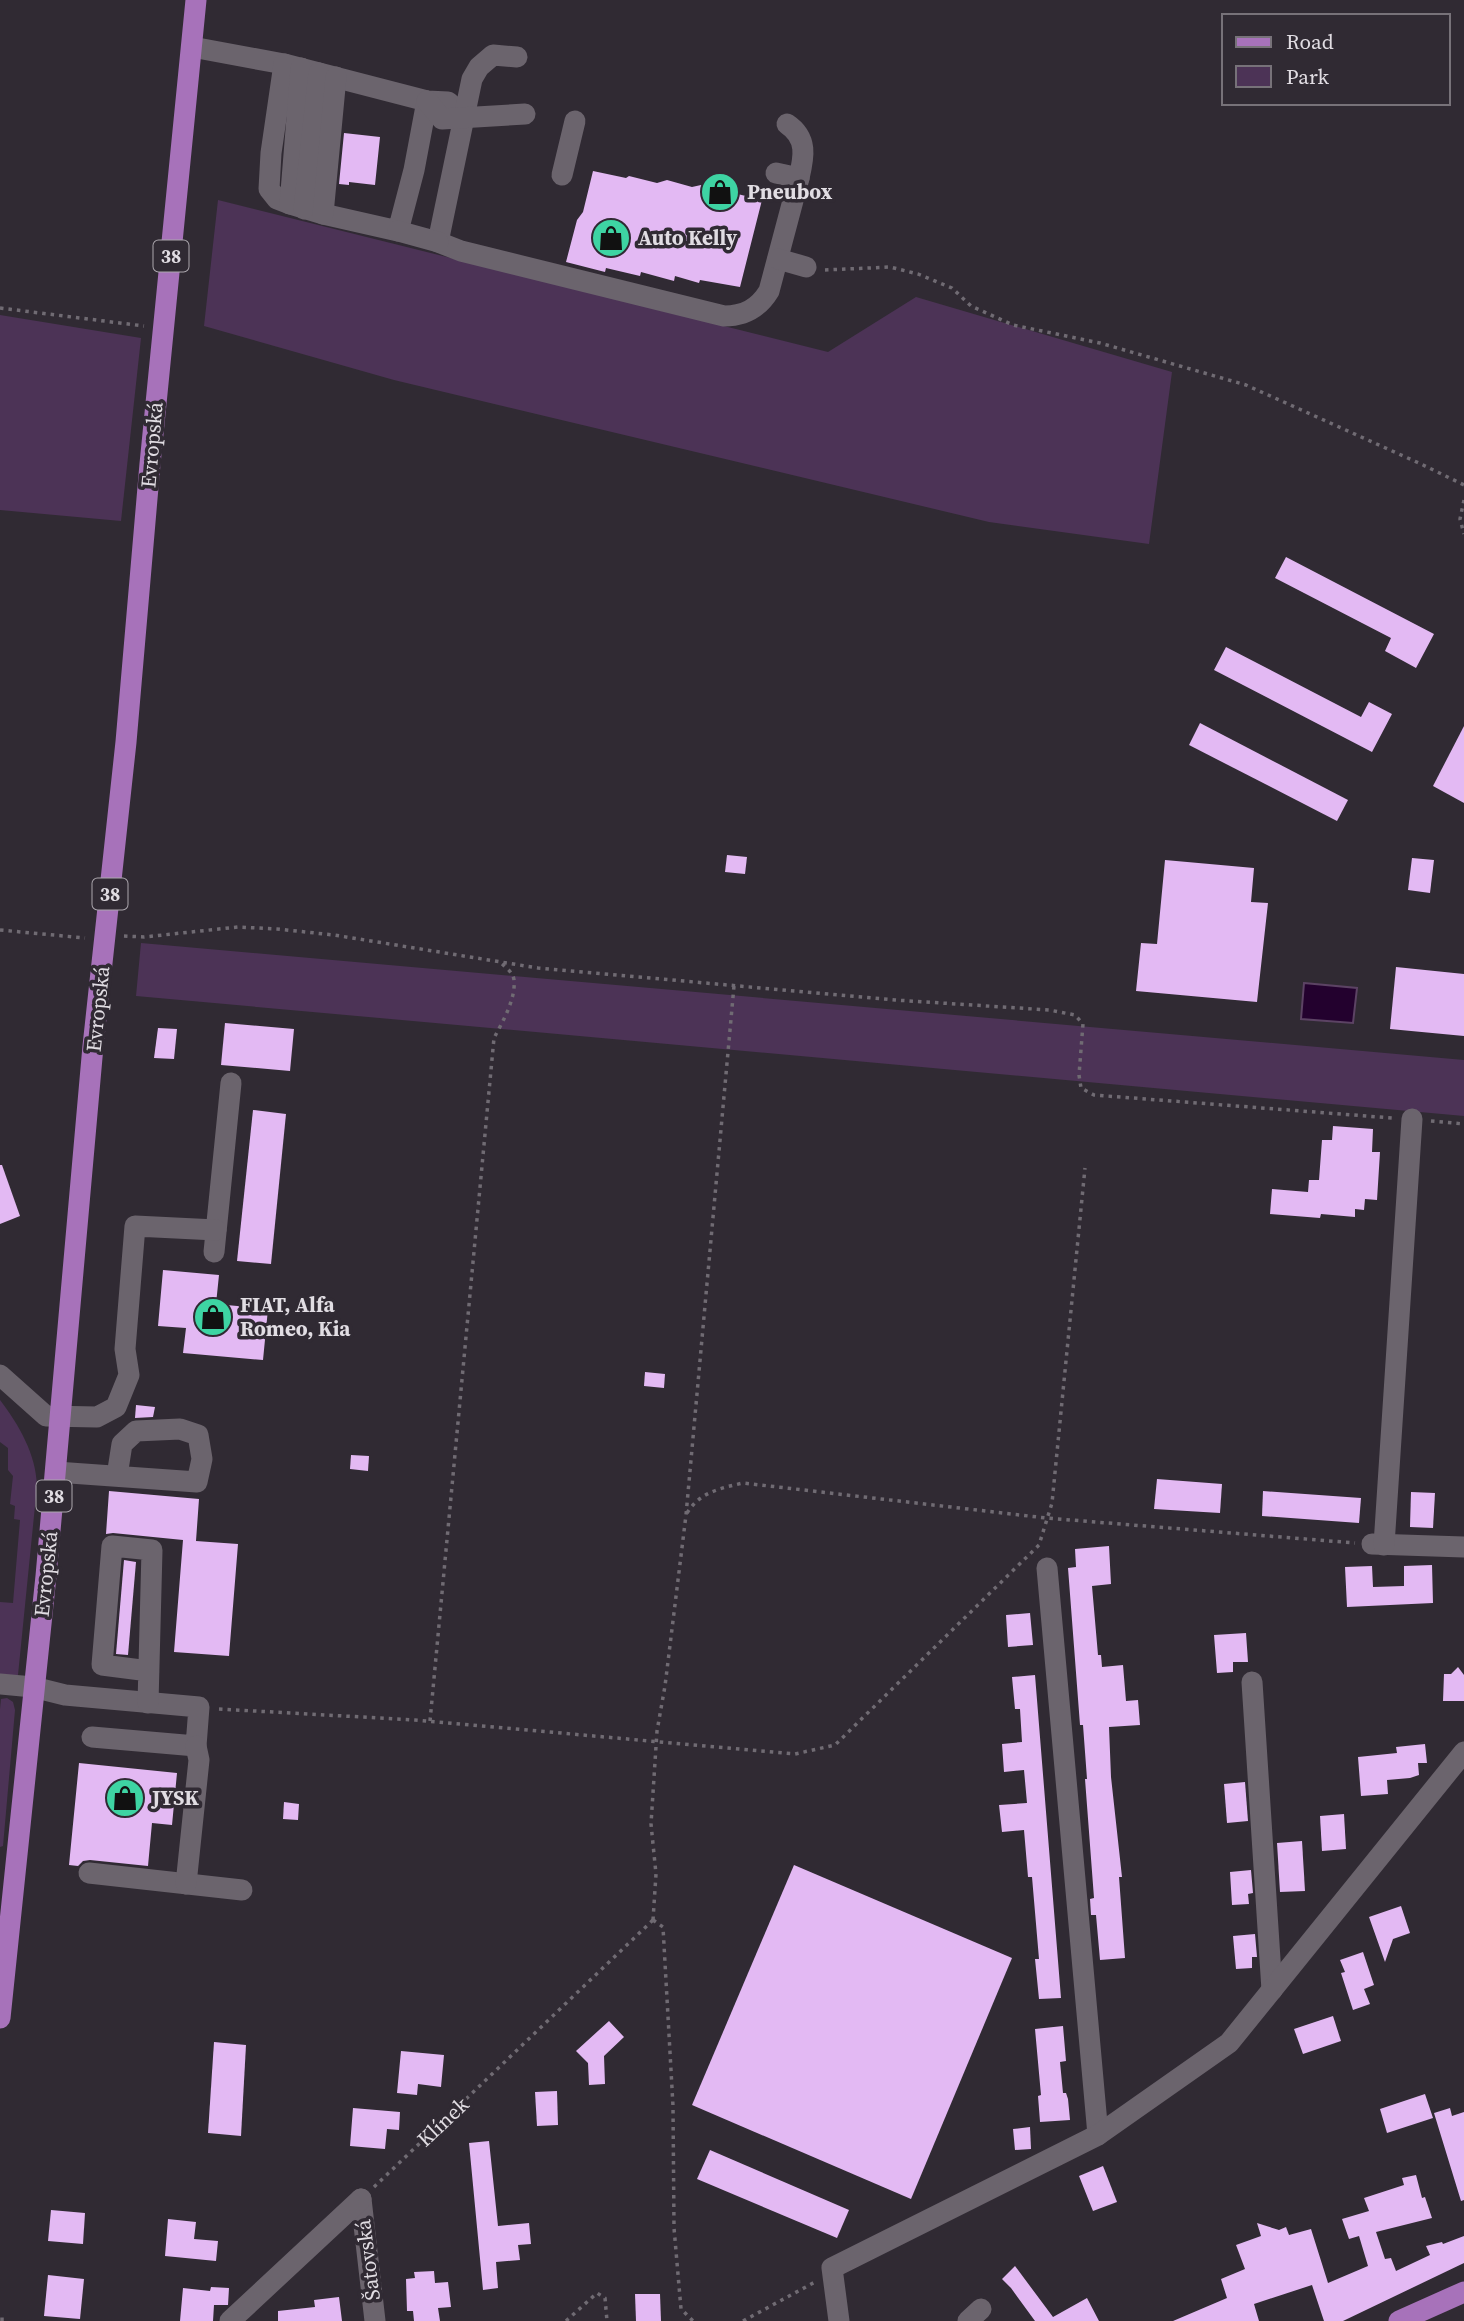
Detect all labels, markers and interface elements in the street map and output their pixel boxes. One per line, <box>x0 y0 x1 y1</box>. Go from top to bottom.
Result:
legend <box>1222 14 1450 105</box>
text: Road <box>1286 27 1334 56</box>
text: Park <box>1286 62 1330 91</box>
shop icon: Pneubox <box>699 171 741 213</box>
place label: Pneubox <box>747 177 833 206</box>
shop icon: Auto Kelly <box>590 217 632 259</box>
place label: Auto Kelly <box>638 223 738 252</box>
road number: 38 <box>154 240 188 272</box>
street label: Evropská <box>133 400 170 489</box>
road number: 38 <box>92 878 128 909</box>
street label: Evropská <box>79 964 116 1053</box>
place label: FIAT, Alfa Romeo, Kia <box>240 1290 351 1343</box>
shop icon: FIAT, Alfa Romeo, Kia <box>192 1296 234 1338</box>
road number: 38 <box>36 1480 72 1512</box>
street label: Evropská <box>27 1529 64 1618</box>
shop icon: JYSK <box>104 1777 146 1819</box>
place label: JYSK <box>150 1783 199 1812</box>
street label: Klínek <box>410 2090 475 2153</box>
street label: Šatovská <box>348 2218 387 2302</box>

